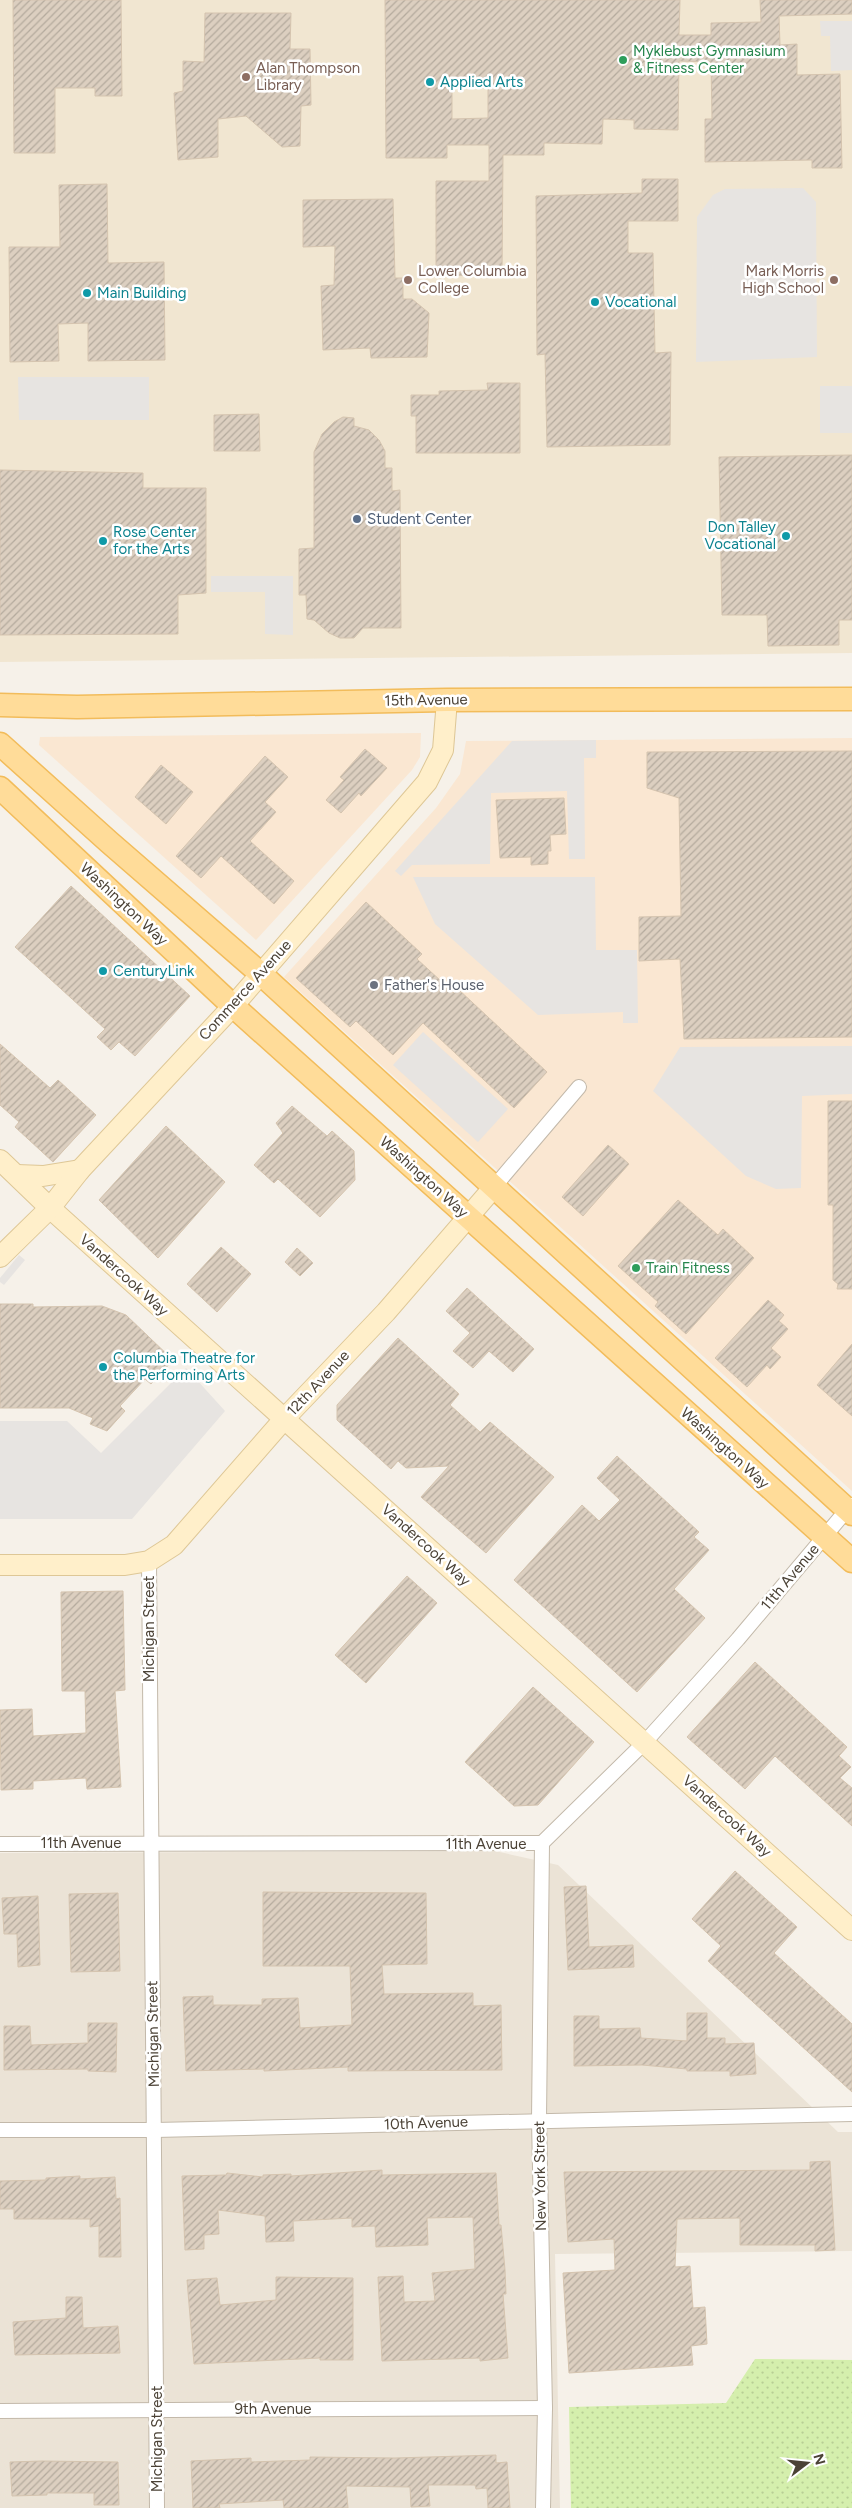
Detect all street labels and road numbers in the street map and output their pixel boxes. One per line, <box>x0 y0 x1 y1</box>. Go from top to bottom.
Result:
street label: 15th Avenue <box>384 690 468 710</box>
street label: Washington Way <box>77 859 172 949</box>
street label: Commerce Avenue <box>195 936 295 1044</box>
street label: Washington Way <box>376 1132 472 1222</box>
street label: Vandercook Way <box>76 1230 172 1320</box>
street label: 12th Avenue <box>283 1346 353 1420</box>
street label: Washington Way <box>677 1403 773 1493</box>
street label: Vandercook Way <box>378 1500 474 1590</box>
street label: 11th Avenue <box>757 1540 823 1614</box>
street label: Michigan Street <box>140 1575 158 1682</box>
street label: Vandercook Way <box>679 1771 775 1861</box>
street label: 11th Avenue <box>41 1834 121 1852</box>
street label: 11th Avenue <box>446 1835 526 1853</box>
street label: Michigan Street <box>143 1980 163 2087</box>
street label: 10th Avenue <box>384 2113 468 2133</box>
street label: New York Street <box>530 2121 550 2231</box>
street label: Michigan Street <box>148 2385 166 2492</box>
street label: 9th Avenue <box>235 2400 311 2418</box>

